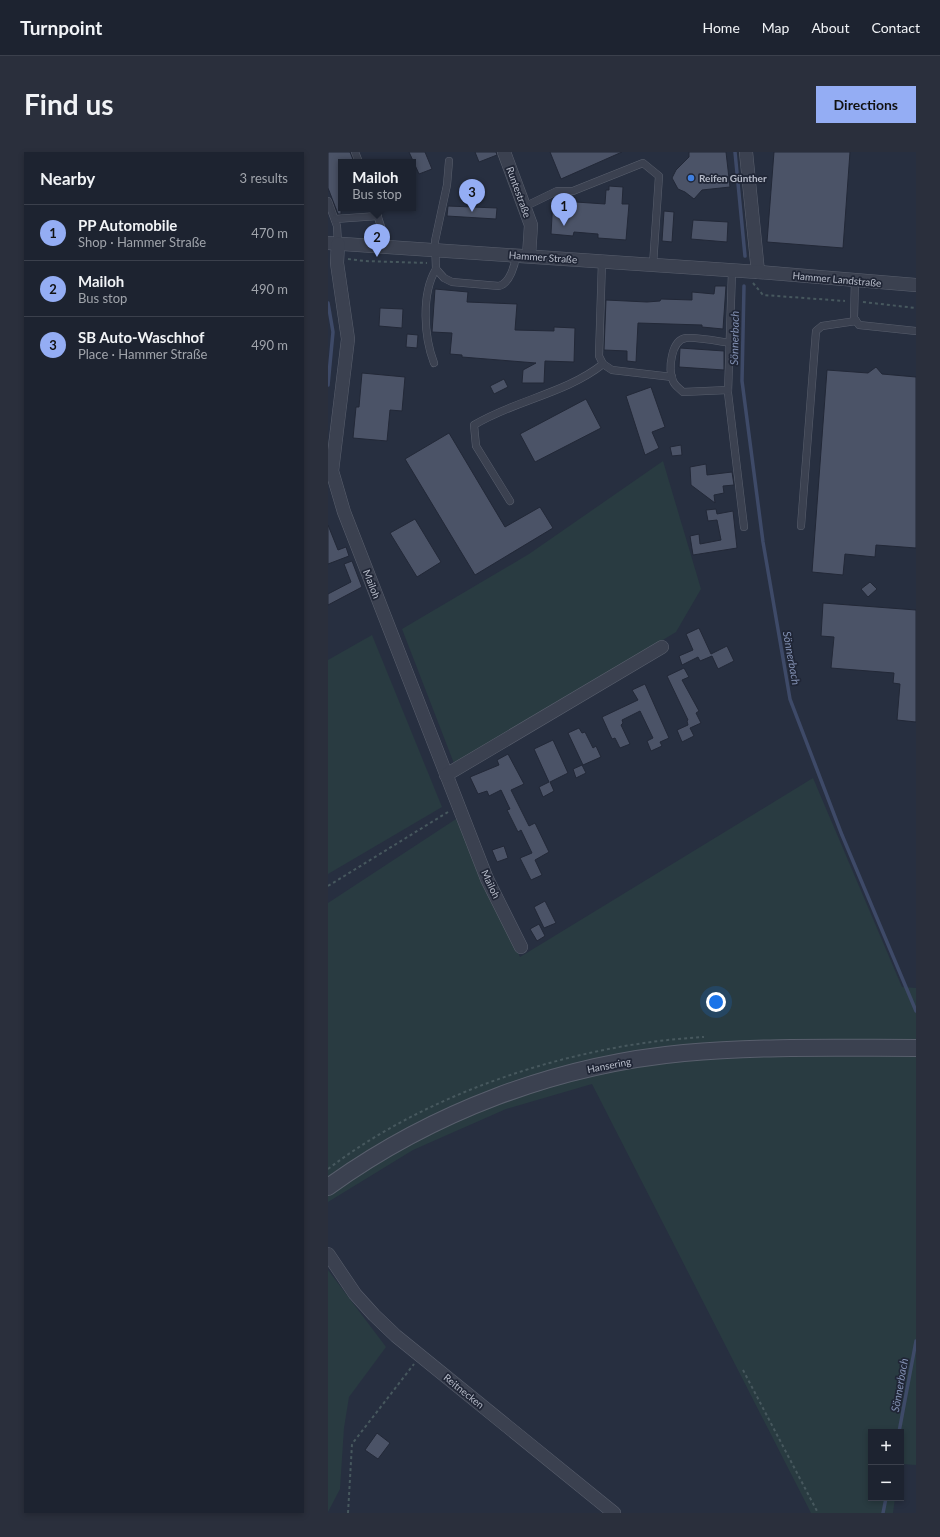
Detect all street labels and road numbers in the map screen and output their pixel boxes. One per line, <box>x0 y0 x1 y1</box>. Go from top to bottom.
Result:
street label: Runtestraße <box>504 165 534 219</box>
street label: Hammer Straße <box>508 249 578 265</box>
street label: Hammer Landstraße <box>792 269 882 289</box>
street label: Mailoh <box>361 568 383 600</box>
street label: Mailoh <box>479 868 503 900</box>
street label: Hansering <box>586 1055 632 1075</box>
street label: Reitnecken <box>441 1371 487 1411</box>

